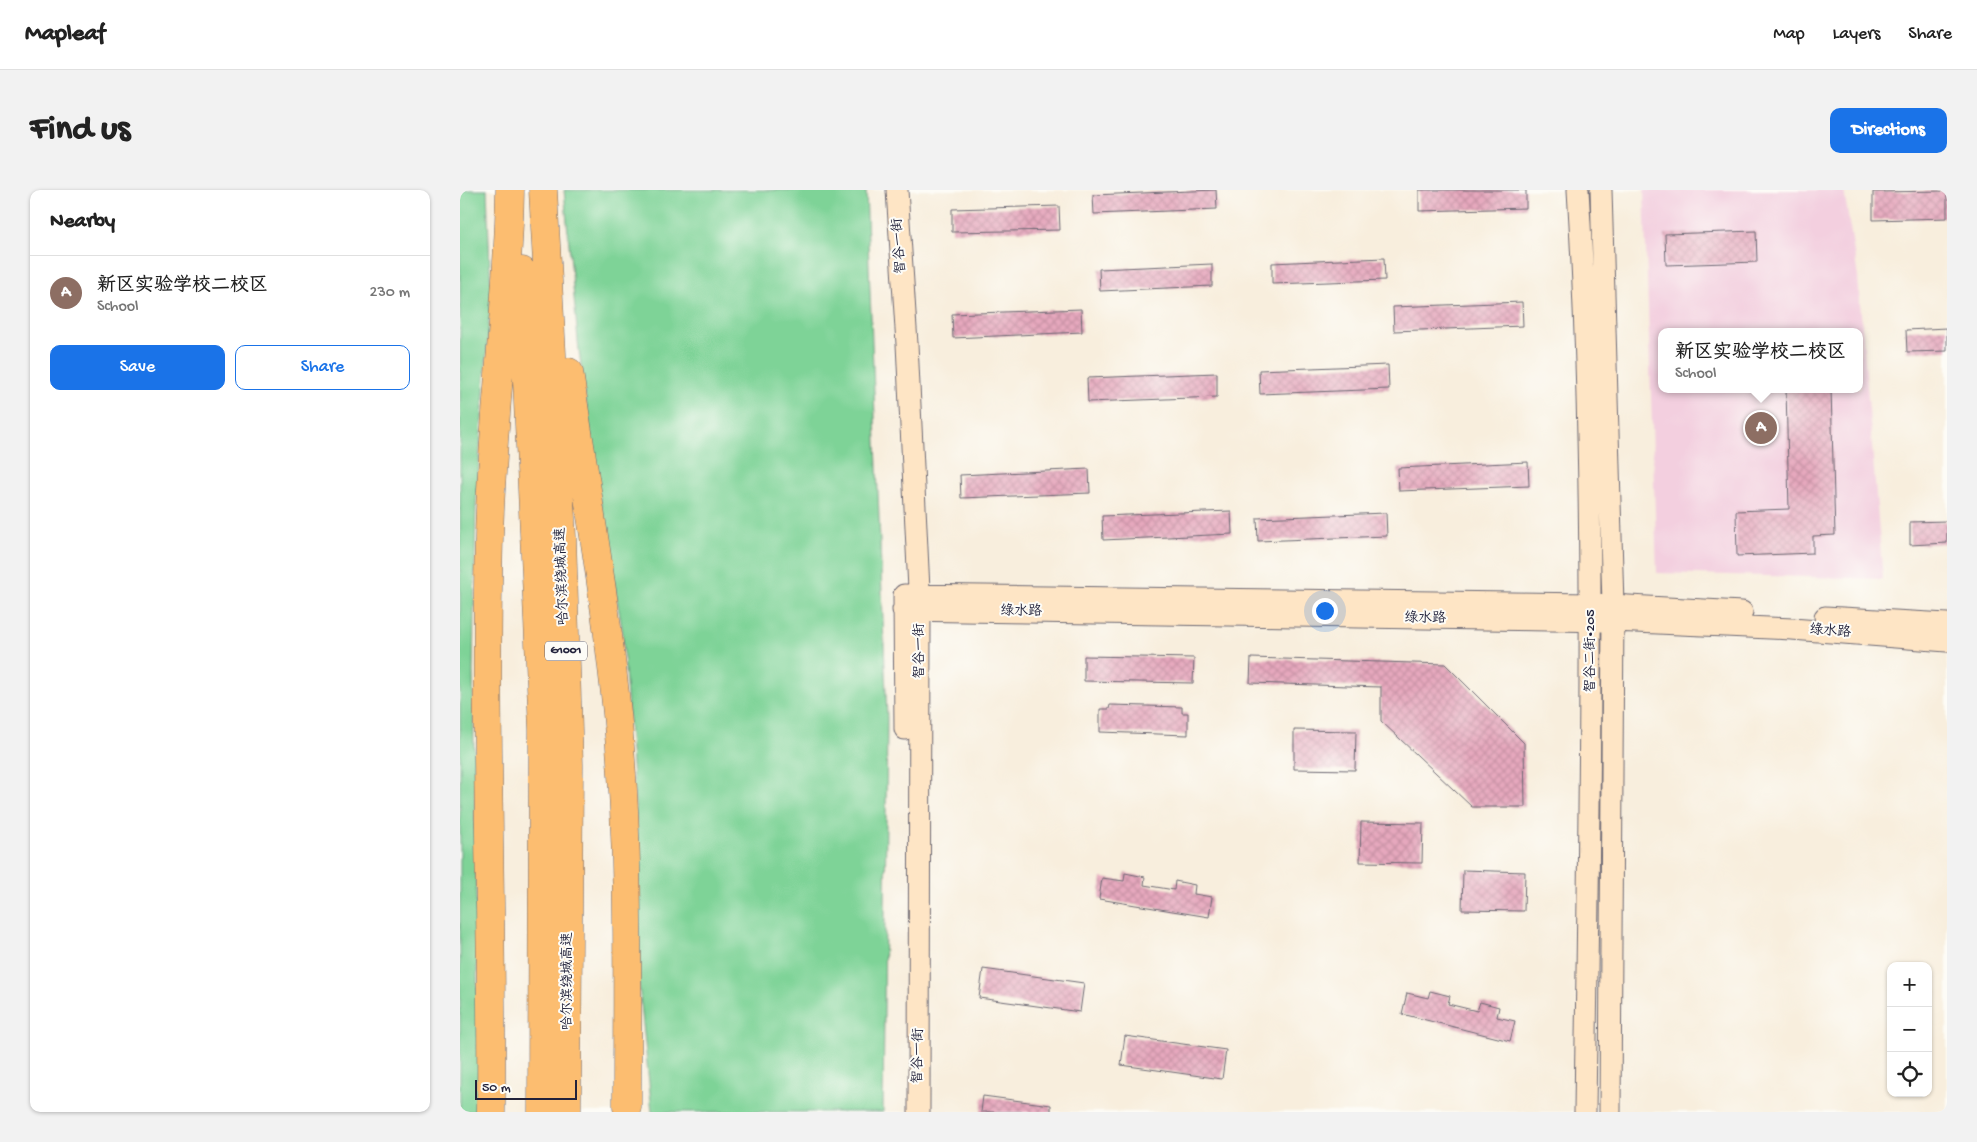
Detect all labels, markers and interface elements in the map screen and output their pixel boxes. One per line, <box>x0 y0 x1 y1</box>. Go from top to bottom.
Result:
text: Mapleaf <box>25 20 105 49</box>
text: Map <box>1773 24 1805 45</box>
text: Layers <box>1833 24 1880 45</box>
text: Share <box>1908 24 1952 45</box>
button: Directions <box>1830 108 1947 153</box>
text: Find us <box>30 110 130 151</box>
text: Nearby <box>50 210 115 235</box>
street label: 智谷一街 <box>889 217 910 275</box>
text: 新区实验学校二校区 <box>97 275 268 298</box>
text: A <box>61 284 71 303</box>
text: 230 m <box>370 284 410 303</box>
text: School <box>97 298 139 317</box>
popup <box>1658 328 1863 393</box>
text: 新区实验学校二校区 <box>1675 342 1846 365</box>
button: Save <box>50 345 225 390</box>
button: Share <box>235 345 410 390</box>
text: School <box>1675 365 1717 384</box>
pin: A <box>1745 409 1777 447</box>
street label: 哈尔滨绕城高速 <box>552 527 573 625</box>
your location <box>1312 598 1338 624</box>
street label: 绿水路 <box>1000 602 1042 621</box>
street label: 绿水路 <box>1404 609 1446 628</box>
street label: 智谷二街•205 <box>1582 609 1600 693</box>
street label: 绿水路 <box>1808 621 1852 642</box>
street label: 智谷一街 <box>911 623 929 679</box>
road number: G1001 <box>545 642 587 661</box>
street label: 哈尔滨绕城高速 <box>559 932 577 1030</box>
map controls <box>1887 962 1932 1097</box>
button: + <box>1887 962 1932 1007</box>
button: − <box>1887 1007 1932 1052</box>
street label: 智谷一街 <box>909 1028 928 1084</box>
button: locate <box>1887 1052 1932 1097</box>
scale bar <box>475 1077 578 1100</box>
text: 50 m <box>482 1080 511 1097</box>

